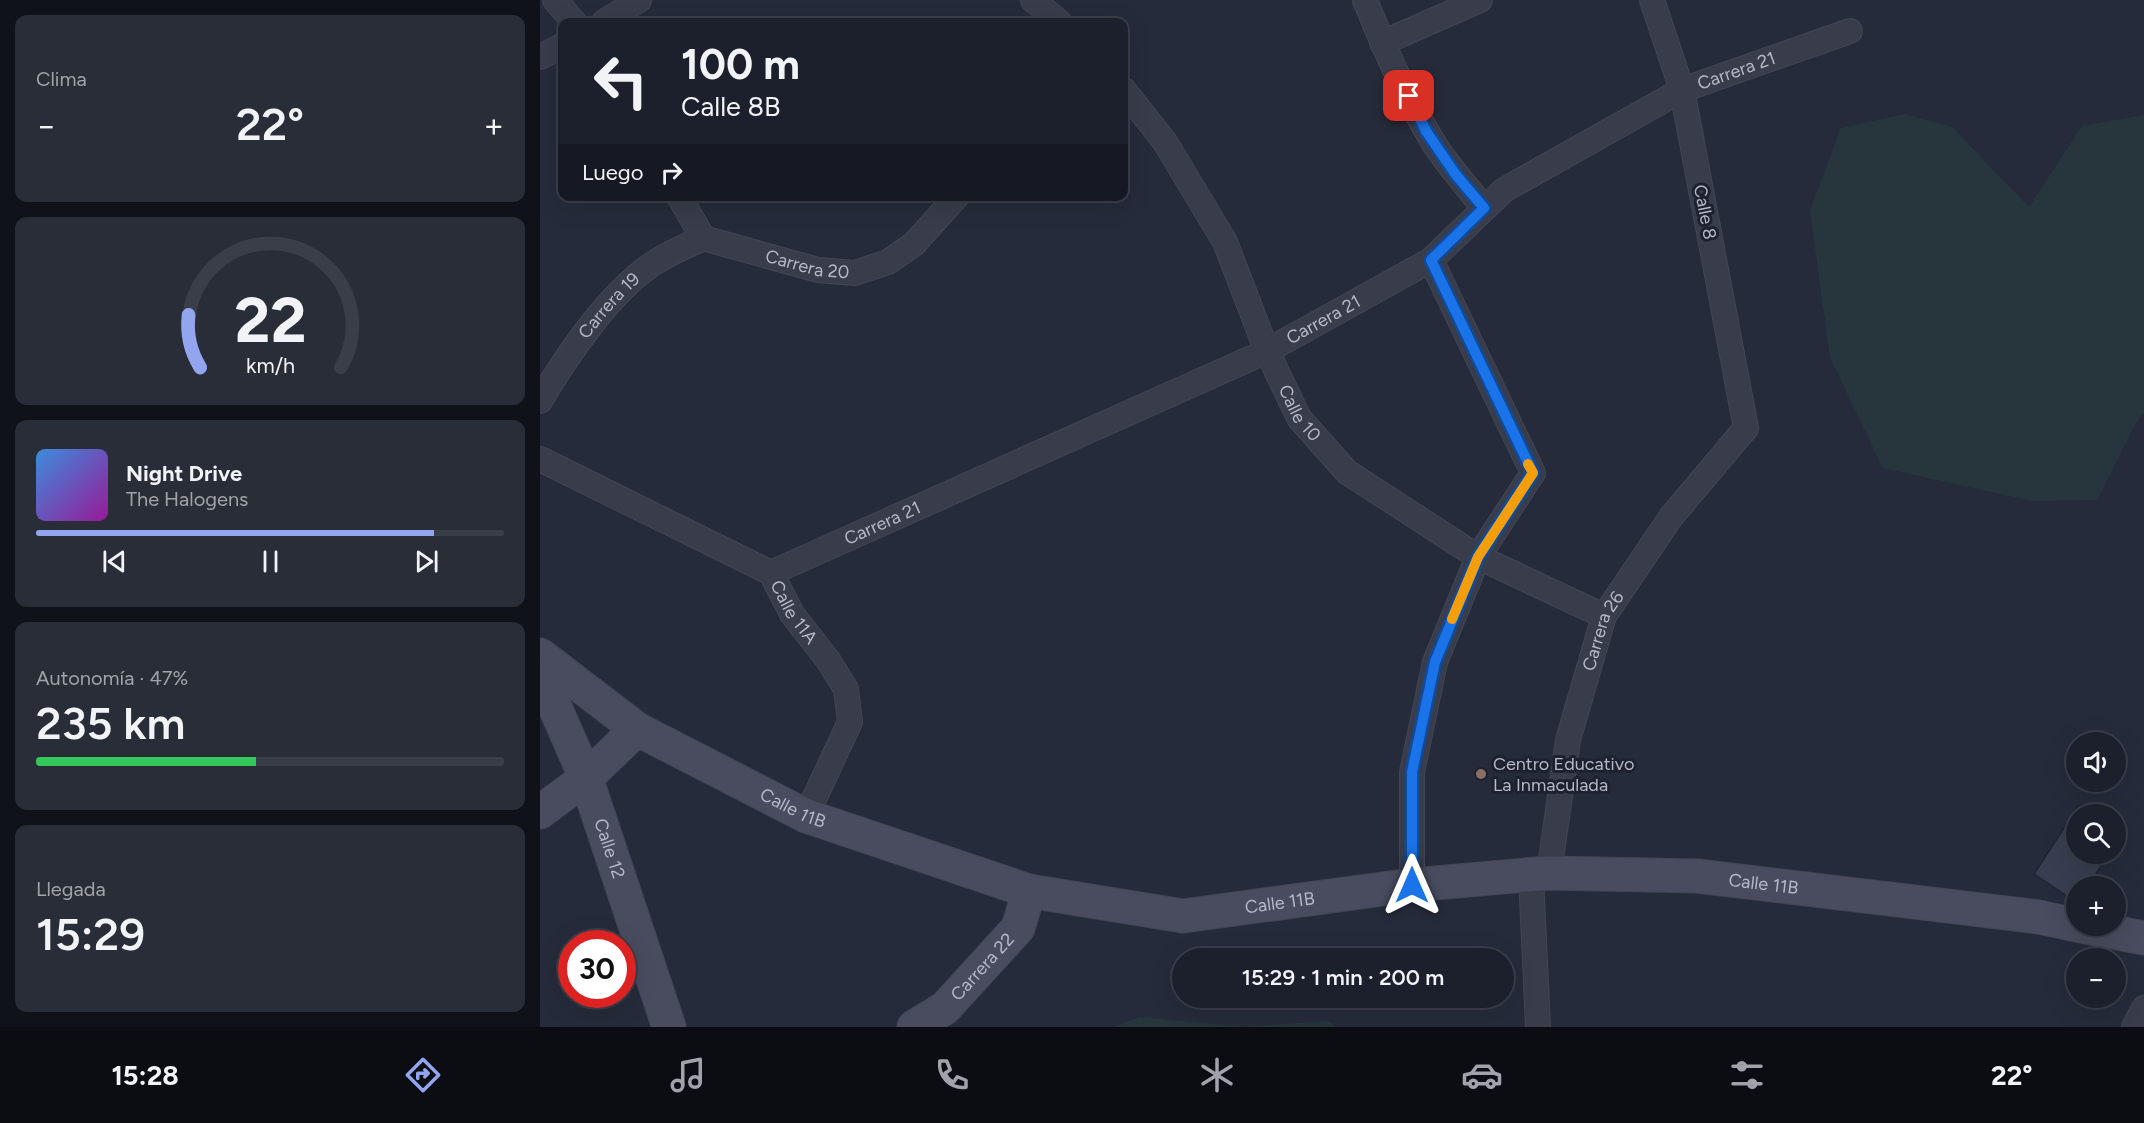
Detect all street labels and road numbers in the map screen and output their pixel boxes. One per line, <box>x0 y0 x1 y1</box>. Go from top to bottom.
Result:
street label: Carrera 21 <box>1694 47 1779 95</box>
street label: Calle 8 <box>1689 183 1721 241</box>
street label: Carrera 20 <box>763 245 850 284</box>
street label: Carrera 19 <box>574 268 644 343</box>
street label: Carrera 21 <box>1283 290 1364 349</box>
street label: Calle 10 <box>1274 381 1326 446</box>
street label: Carrera 21 <box>841 496 924 550</box>
street label: Calle 11A <box>766 577 822 648</box>
street label: Carrera 26 <box>1578 587 1629 673</box>
street label: Calle 11B <box>756 783 829 833</box>
street label: Calle 12 <box>589 816 630 881</box>
street label: Calle 11B <box>1727 869 1800 899</box>
street label: Calle 11B <box>1243 887 1316 919</box>
street label: Carrera 22 <box>946 928 1019 1005</box>

